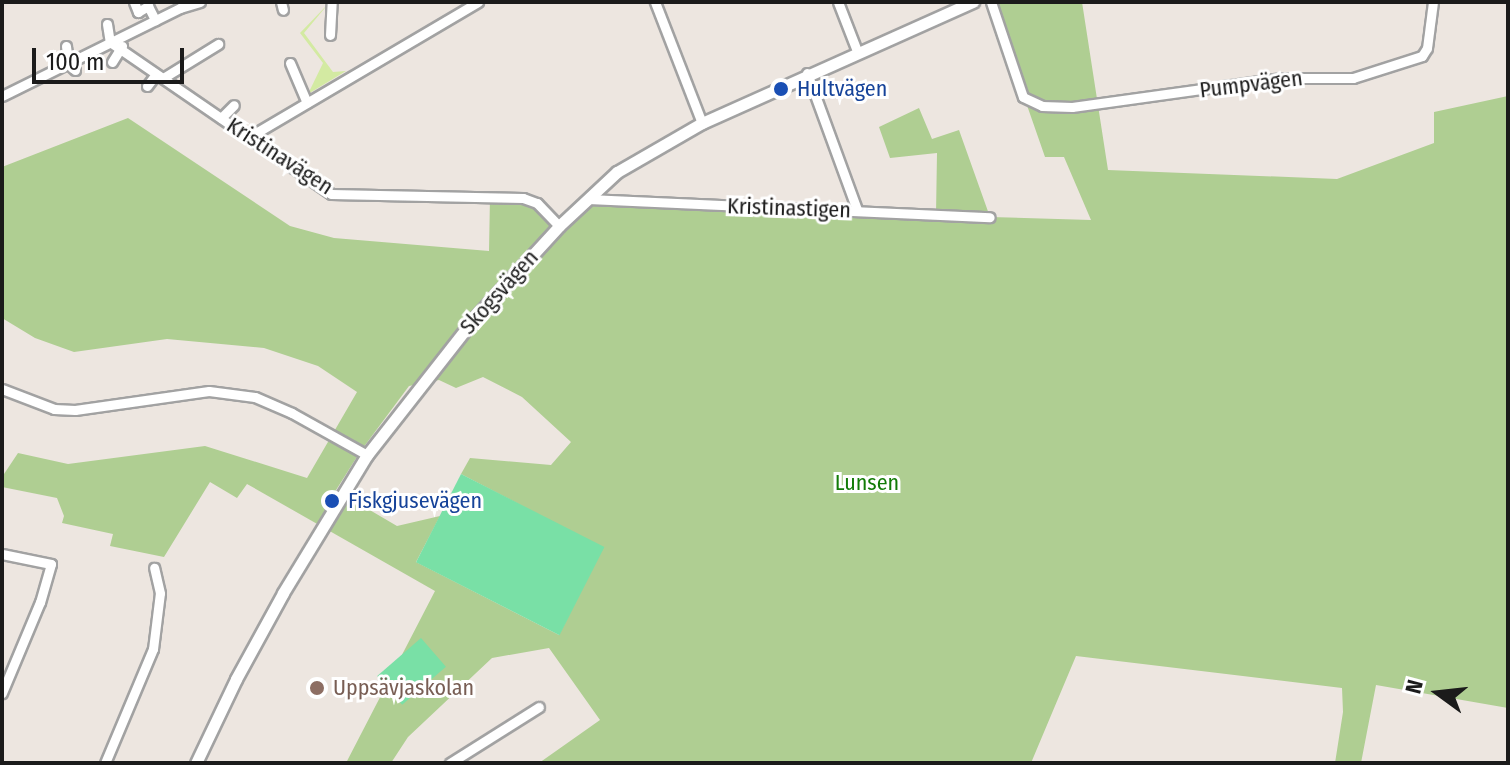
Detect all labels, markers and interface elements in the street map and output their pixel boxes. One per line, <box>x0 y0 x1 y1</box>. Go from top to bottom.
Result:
scale bar <box>36 32 188 82</box>
text: 100 m <box>46 48 104 76</box>
street label: Pumpvägen <box>1198 65 1304 103</box>
place label: Hultvägen <box>797 76 887 102</box>
marker: Hultvägen <box>772 80 790 98</box>
street label: Kristinavägen <box>222 112 338 200</box>
street label: Kristinastigen <box>727 193 851 223</box>
street label: Skogsvägen <box>454 244 544 340</box>
park label: Lunsen <box>835 470 899 496</box>
place label: Fiskgjusevägen <box>348 488 482 514</box>
marker: Fiskgjusevägen <box>323 492 341 510</box>
north arrow <box>1398 653 1478 733</box>
place label: Uppsävjaskolan <box>333 675 474 701</box>
text: N <box>1400 677 1429 697</box>
marker: Uppsävjaskolan <box>308 679 326 697</box>

